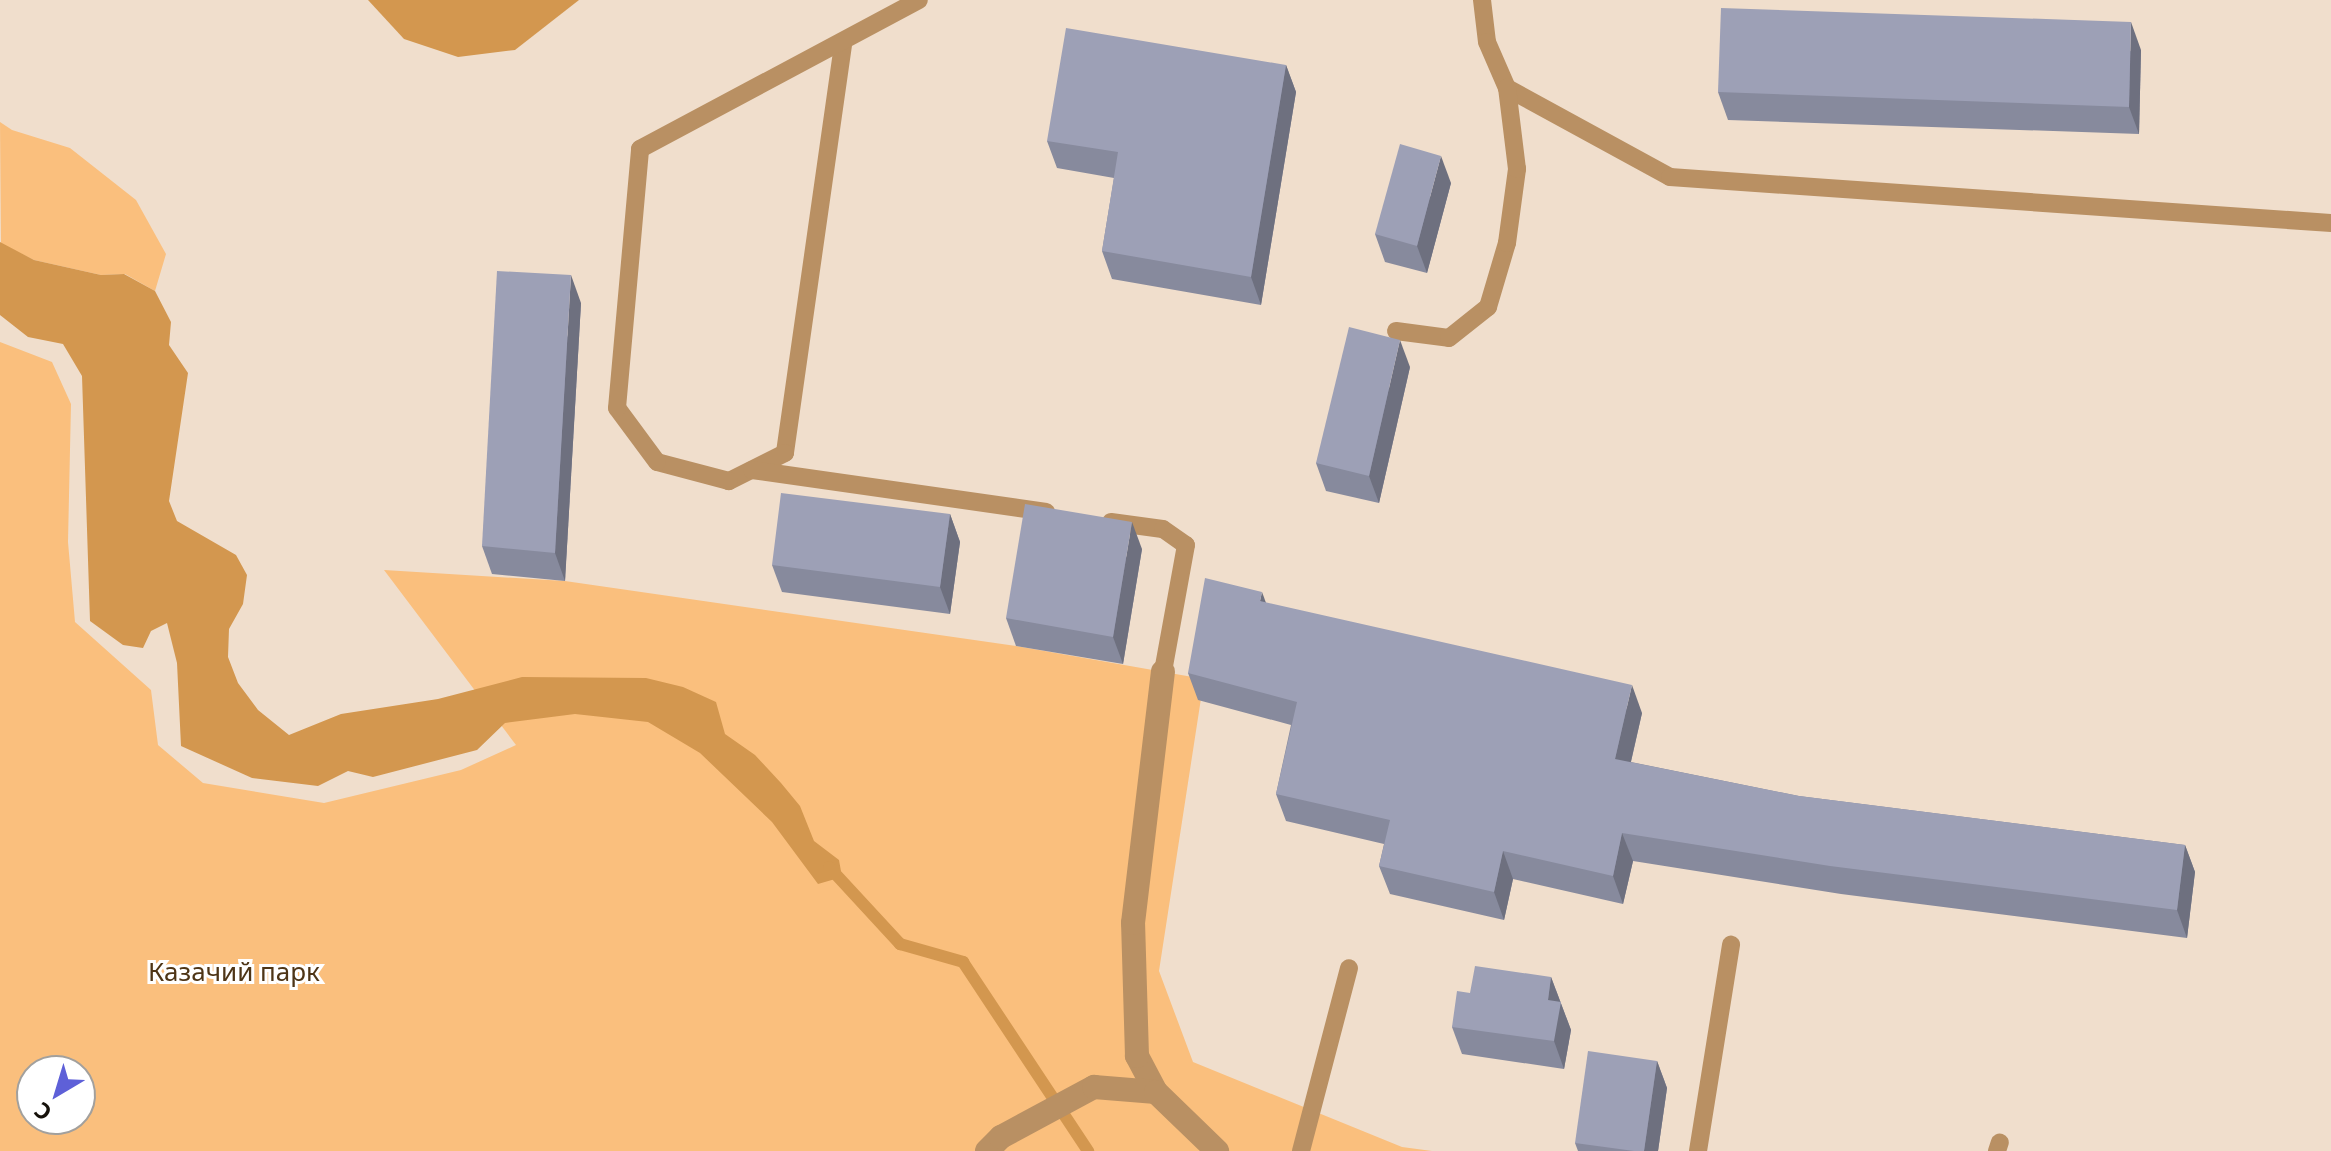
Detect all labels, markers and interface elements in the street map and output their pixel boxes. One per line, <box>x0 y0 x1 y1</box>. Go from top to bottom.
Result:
park label: Казачий парк <box>148 956 320 988</box>
north arrow <box>16 1055 96 1135</box>
text: С <box>28 1096 57 1129</box>

